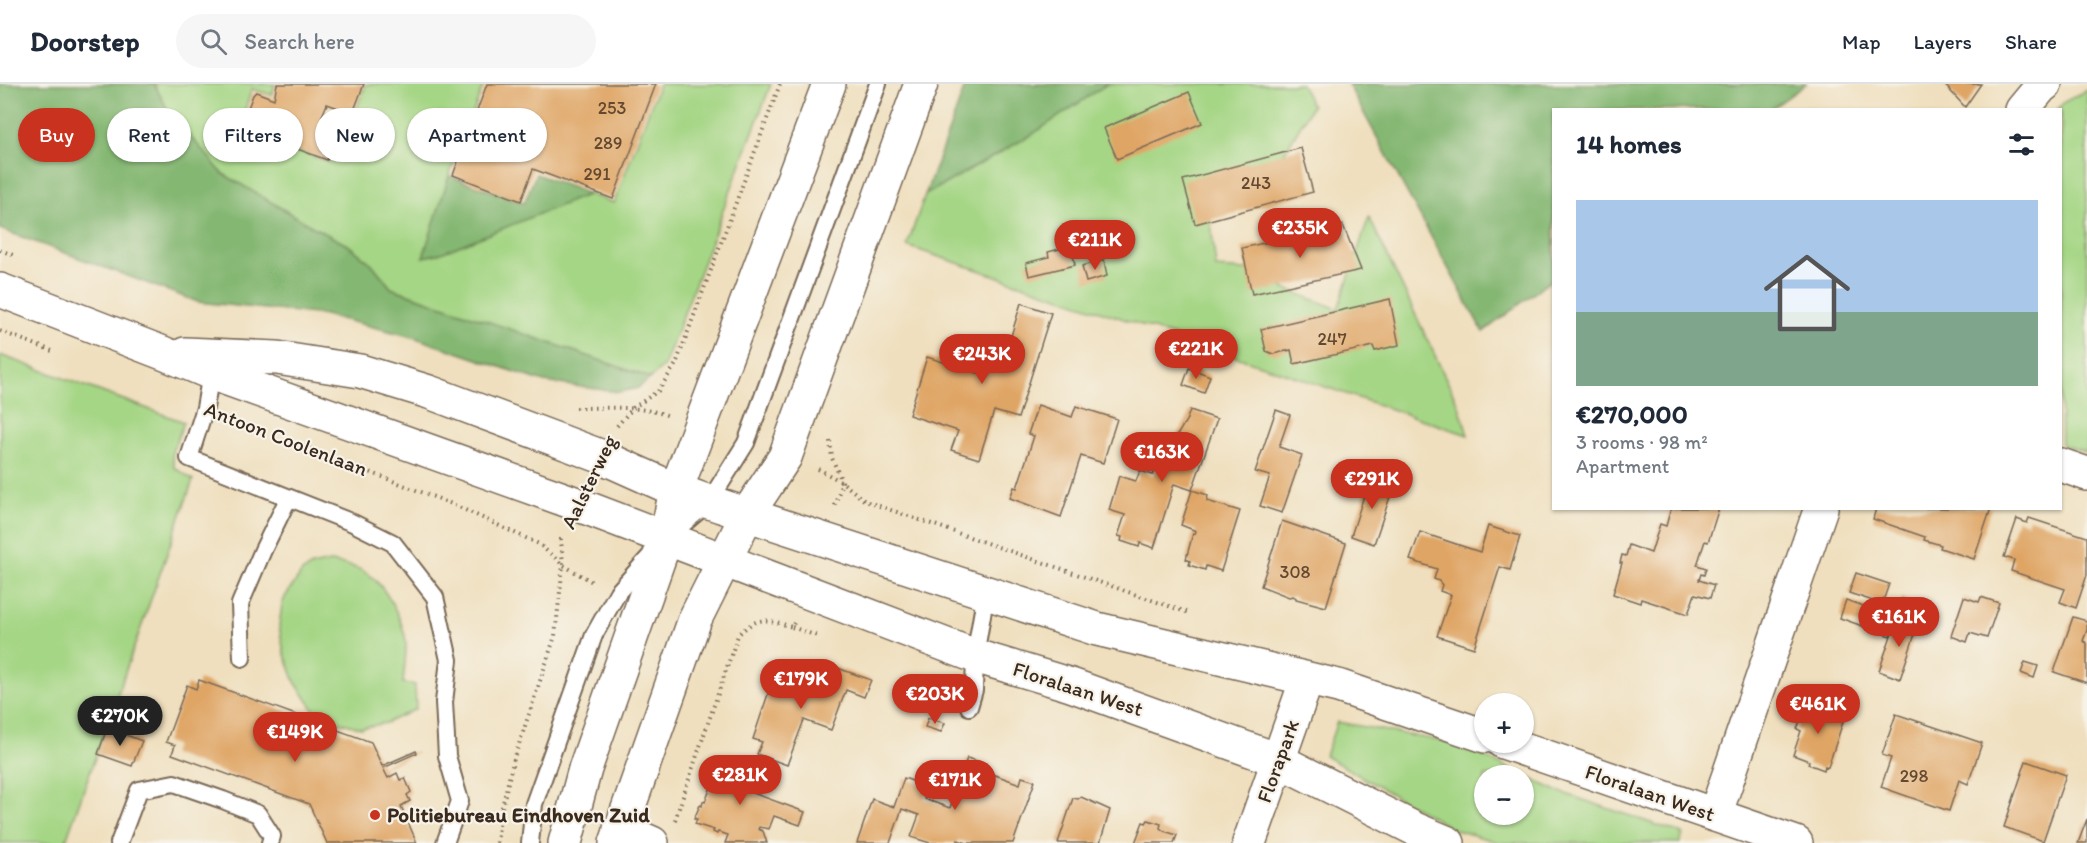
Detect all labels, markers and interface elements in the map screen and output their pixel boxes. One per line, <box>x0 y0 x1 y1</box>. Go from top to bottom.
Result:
search box <box>176 14 596 68</box>
text: Doorstep <box>30 24 140 58</box>
icon: search <box>197 25 230 58</box>
text: Search here <box>245 28 355 55</box>
text: Map <box>1842 29 1881 54</box>
text: Layers <box>1914 29 1972 54</box>
text: Share <box>2005 29 2057 54</box>
house number: 253 <box>598 97 627 119</box>
chip: Buy <box>18 108 95 162</box>
chip: Rent <box>107 108 191 162</box>
chip: Filters <box>203 108 303 162</box>
chip: New <box>315 108 395 162</box>
chip: Apartment <box>407 108 547 162</box>
text: 14 homes <box>1576 128 1682 160</box>
icon: filters <box>2005 128 2038 161</box>
house number: 289 <box>594 132 622 154</box>
house number: 291 <box>583 163 611 185</box>
house number: 243 <box>1241 172 1271 194</box>
pin: €235K <box>1258 208 1342 259</box>
text: €235K <box>1272 215 1328 239</box>
pin: €211K <box>1053 220 1137 271</box>
text: €211K <box>1068 227 1122 251</box>
icon: home <box>1753 239 1861 347</box>
house number: 247 <box>1317 328 1347 350</box>
pin: €221K <box>1154 329 1238 380</box>
pin: €243K <box>940 334 1024 385</box>
text: €221K <box>1169 336 1223 360</box>
text: €243K <box>953 341 1011 365</box>
street label: Antoon Coolenlaan <box>201 396 371 481</box>
text: €270,000 <box>1576 398 1688 430</box>
text: 3 rooms · 98 m² <box>1576 430 1708 454</box>
street label: Aalsterweg <box>555 431 622 533</box>
pin: €163K <box>1120 432 1204 483</box>
text: €163K <box>1135 439 1189 463</box>
text: Apartment <box>1576 454 1669 478</box>
pin: €291K <box>1330 459 1414 510</box>
text: €291K <box>1345 466 1399 490</box>
house number: 308 <box>1280 561 1311 583</box>
pin: €161K <box>1857 597 1941 648</box>
text: €161K <box>1872 604 1926 628</box>
street label: Floralaan West <box>1010 656 1146 721</box>
pin: €179K <box>759 659 843 710</box>
text: €179K <box>774 666 828 690</box>
pin: €203K <box>893 674 977 725</box>
text: €203K <box>906 681 964 705</box>
pin: €461K <box>1776 684 1860 735</box>
text: €461K <box>1790 691 1846 715</box>
map controls <box>1474 693 1534 825</box>
button: + <box>1474 693 1534 753</box>
pin: €270K <box>78 696 162 747</box>
text: €270K <box>92 703 148 727</box>
pin: €149K <box>253 712 337 763</box>
street label: Florapark <box>1251 716 1304 806</box>
text: €149K <box>267 719 323 743</box>
pin: €281K <box>698 755 782 806</box>
street label: Floralaan West <box>1582 759 1718 826</box>
pin: €171K <box>913 760 997 811</box>
text: €281K <box>713 762 767 786</box>
button: − <box>1474 765 1534 825</box>
house number: 298 <box>1900 765 1929 787</box>
text: €171K <box>929 767 981 791</box>
place label: Politiebureau Eindhoven Zuid <box>387 802 650 827</box>
marker: Politiebureau Eindhoven Zuid <box>368 808 382 822</box>

